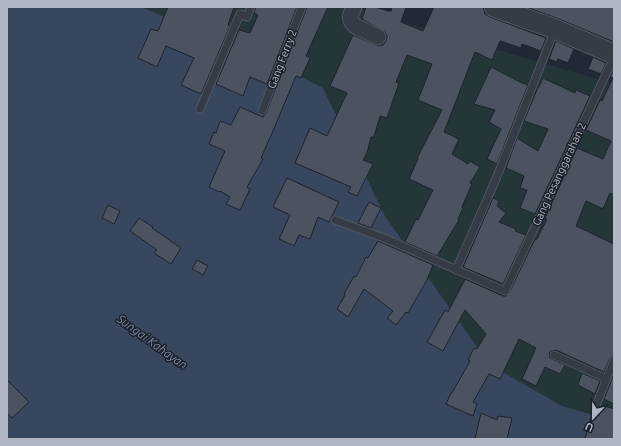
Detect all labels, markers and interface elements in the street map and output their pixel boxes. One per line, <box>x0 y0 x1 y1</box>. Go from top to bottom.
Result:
street label: Gang Ferry 2 <box>265 28 299 90</box>
street label: Gang Pesanggarahan 2 <box>530 121 588 227</box>
water label: Sungai Kahayan <box>114 311 190 371</box>
north arrow <box>573 398 613 438</box>
text: U <box>583 420 595 434</box>

